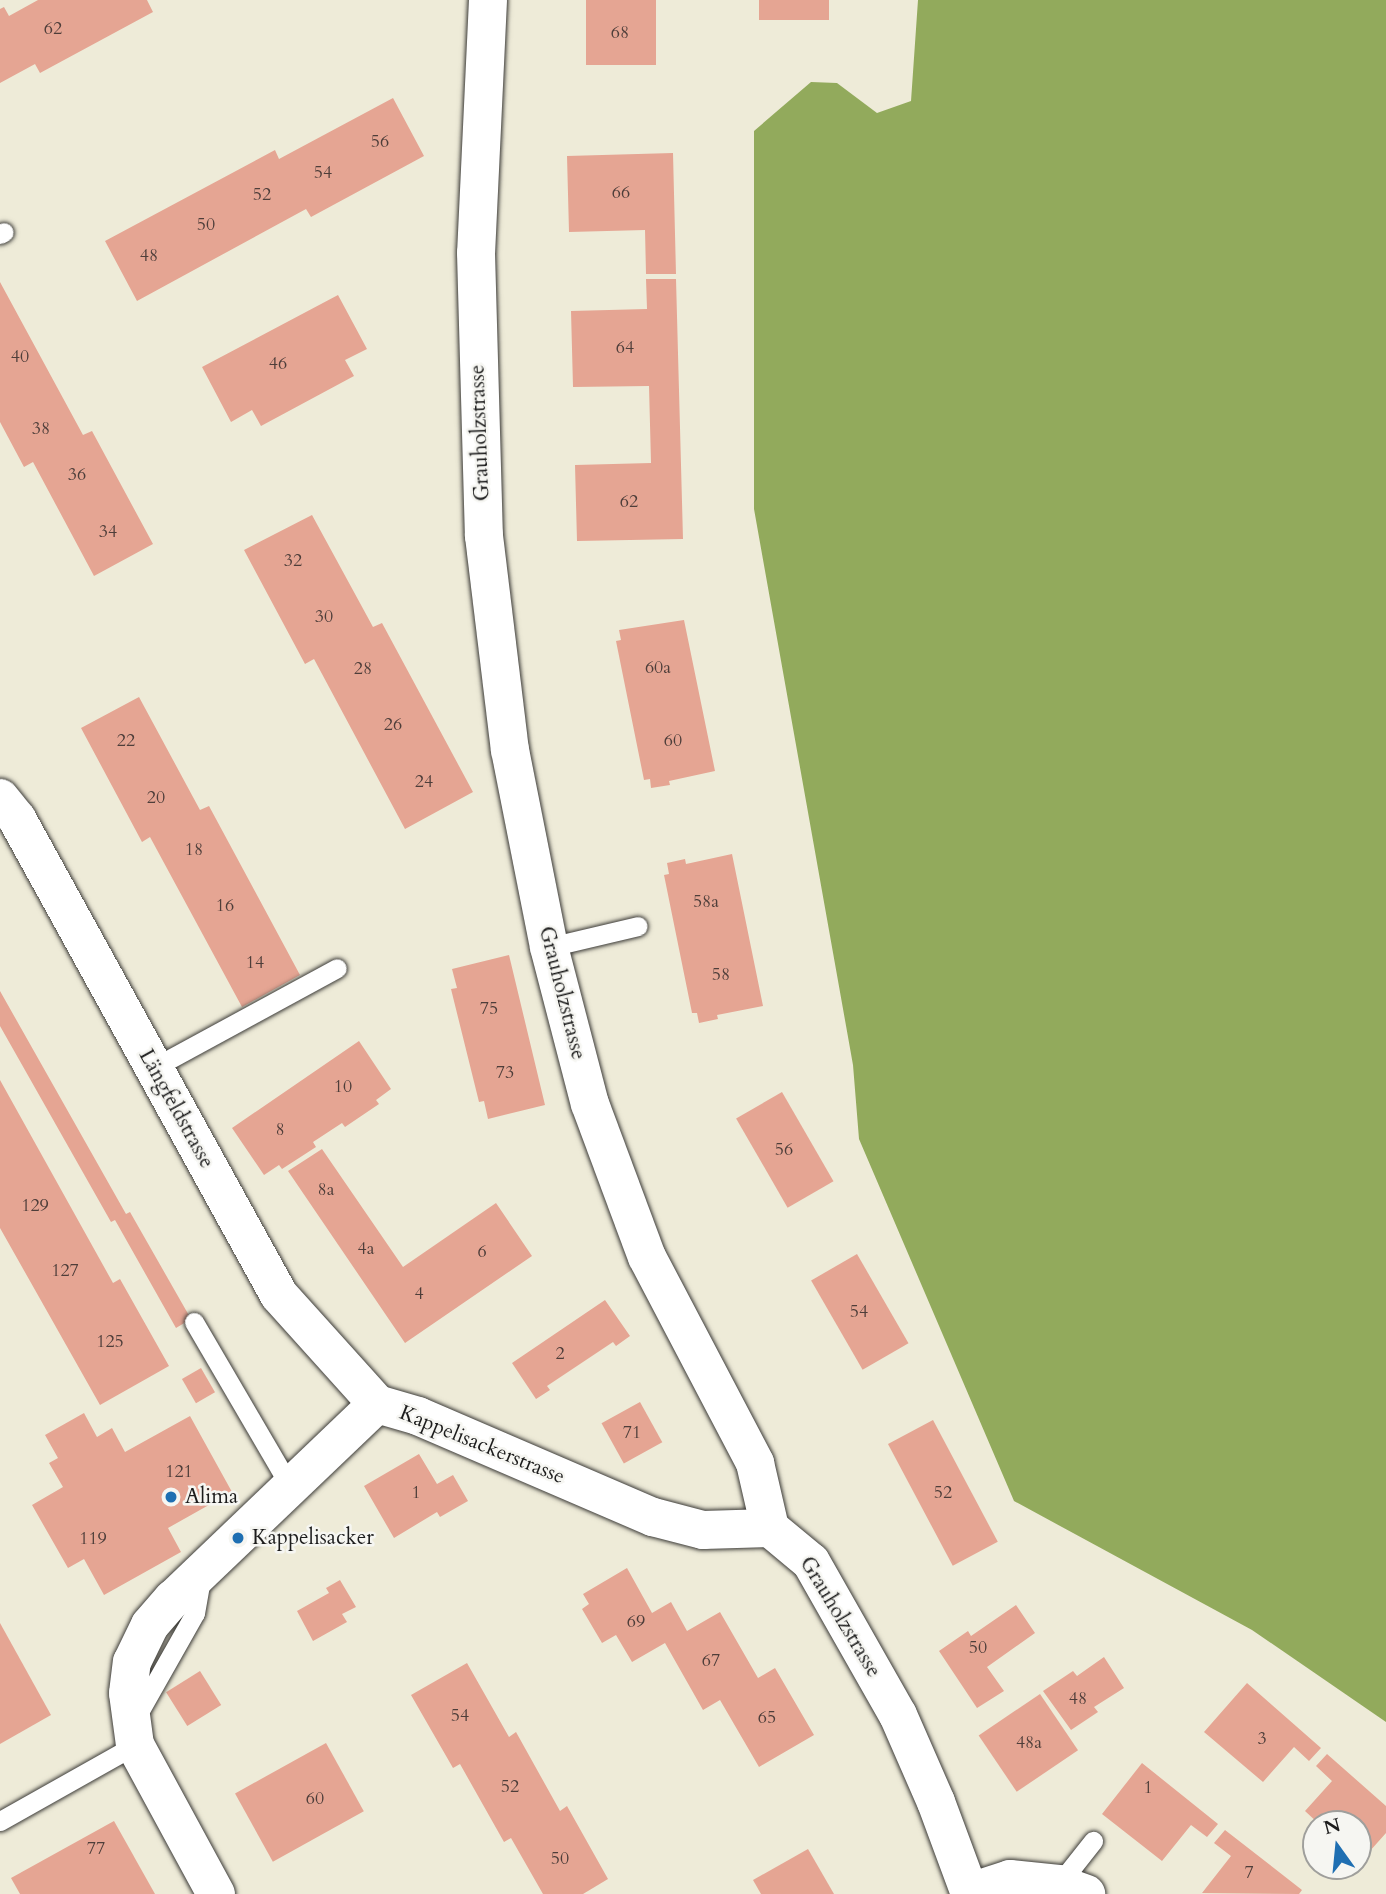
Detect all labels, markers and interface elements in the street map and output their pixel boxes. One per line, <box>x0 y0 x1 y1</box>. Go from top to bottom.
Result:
house number: 62 <box>44 18 62 40</box>
house number: 68 <box>611 22 629 44</box>
house number: 56 <box>371 131 389 153</box>
house number: 54 <box>314 162 332 184</box>
house number: 66 <box>612 182 630 204</box>
house number: 52 <box>253 184 271 206</box>
house number: 50 <box>197 214 215 236</box>
house number: 48 <box>140 245 158 267</box>
house number: 64 <box>616 337 634 359</box>
house number: 40 <box>11 346 29 368</box>
house number: 46 <box>269 353 287 375</box>
street label: Grauholzstrasse <box>465 364 495 502</box>
house number: 38 <box>32 418 50 440</box>
house number: 36 <box>68 464 86 486</box>
house number: 62 <box>620 491 638 513</box>
house number: 34 <box>99 521 117 543</box>
house number: 32 <box>284 550 302 572</box>
house number: 30 <box>315 606 333 628</box>
house number: 60a <box>645 657 671 679</box>
house number: 28 <box>354 658 372 680</box>
house number: 26 <box>384 714 402 736</box>
house number: 22 <box>117 730 135 752</box>
house number: 60 <box>664 730 682 752</box>
house number: 24 <box>415 771 433 793</box>
house number: 20 <box>147 787 165 809</box>
house number: 18 <box>185 839 203 861</box>
house number: 58a <box>693 891 719 913</box>
house number: 16 <box>216 895 234 917</box>
street label: Grauholzstrasse <box>533 924 591 1062</box>
house number: 14 <box>246 952 264 974</box>
house number: 58 <box>712 964 730 986</box>
house number: 75 <box>480 998 498 1020</box>
street label: Längfeldstrasse <box>133 1045 219 1173</box>
house number: 73 <box>496 1062 514 1084</box>
house number: 10 <box>334 1076 352 1098</box>
house number: 8 <box>275 1119 285 1141</box>
house number: 56 <box>775 1139 793 1161</box>
house number: 8a <box>318 1179 334 1201</box>
house number: 129 <box>21 1195 49 1217</box>
house number: 4a <box>358 1238 374 1260</box>
house number: 6 <box>477 1241 487 1263</box>
house number: 127 <box>51 1260 79 1282</box>
house number: 4 <box>414 1283 424 1305</box>
house number: 54 <box>850 1301 868 1323</box>
house number: 125 <box>96 1331 124 1353</box>
house number: 2 <box>555 1343 565 1365</box>
street label: Kappelisackerstrasse <box>396 1400 568 1490</box>
house number: 71 <box>623 1422 641 1444</box>
house number: 121 <box>165 1461 193 1483</box>
house number: 1 <box>411 1482 421 1504</box>
house number: 52 <box>934 1482 952 1504</box>
place label: Alima <box>185 1484 238 1510</box>
marker: Alima <box>163 1489 179 1505</box>
place label: Kappelisacker <box>252 1525 374 1551</box>
house number: 119 <box>79 1528 107 1550</box>
marker: Kappelisacker <box>230 1530 246 1546</box>
street label: Grauholzstrasse <box>794 1552 886 1682</box>
house number: 69 <box>627 1611 645 1633</box>
house number: 50 <box>969 1637 987 1659</box>
house number: 67 <box>702 1650 720 1672</box>
house number: 48 <box>1069 1688 1087 1710</box>
house number: 54 <box>451 1705 469 1727</box>
house number: 65 <box>758 1707 776 1729</box>
house number: 3 <box>1257 1728 1267 1750</box>
house number: 48a <box>1016 1732 1042 1754</box>
house number: 52 <box>501 1776 519 1798</box>
house number: 1 <box>1143 1777 1153 1799</box>
house number: 60 <box>306 1788 324 1810</box>
north arrow <box>1302 1810 1372 1880</box>
text: N <box>1321 1812 1343 1841</box>
house number: 77 <box>87 1838 105 1860</box>
house number: 50 <box>551 1848 569 1870</box>
house number: 7 <box>1244 1862 1254 1884</box>

